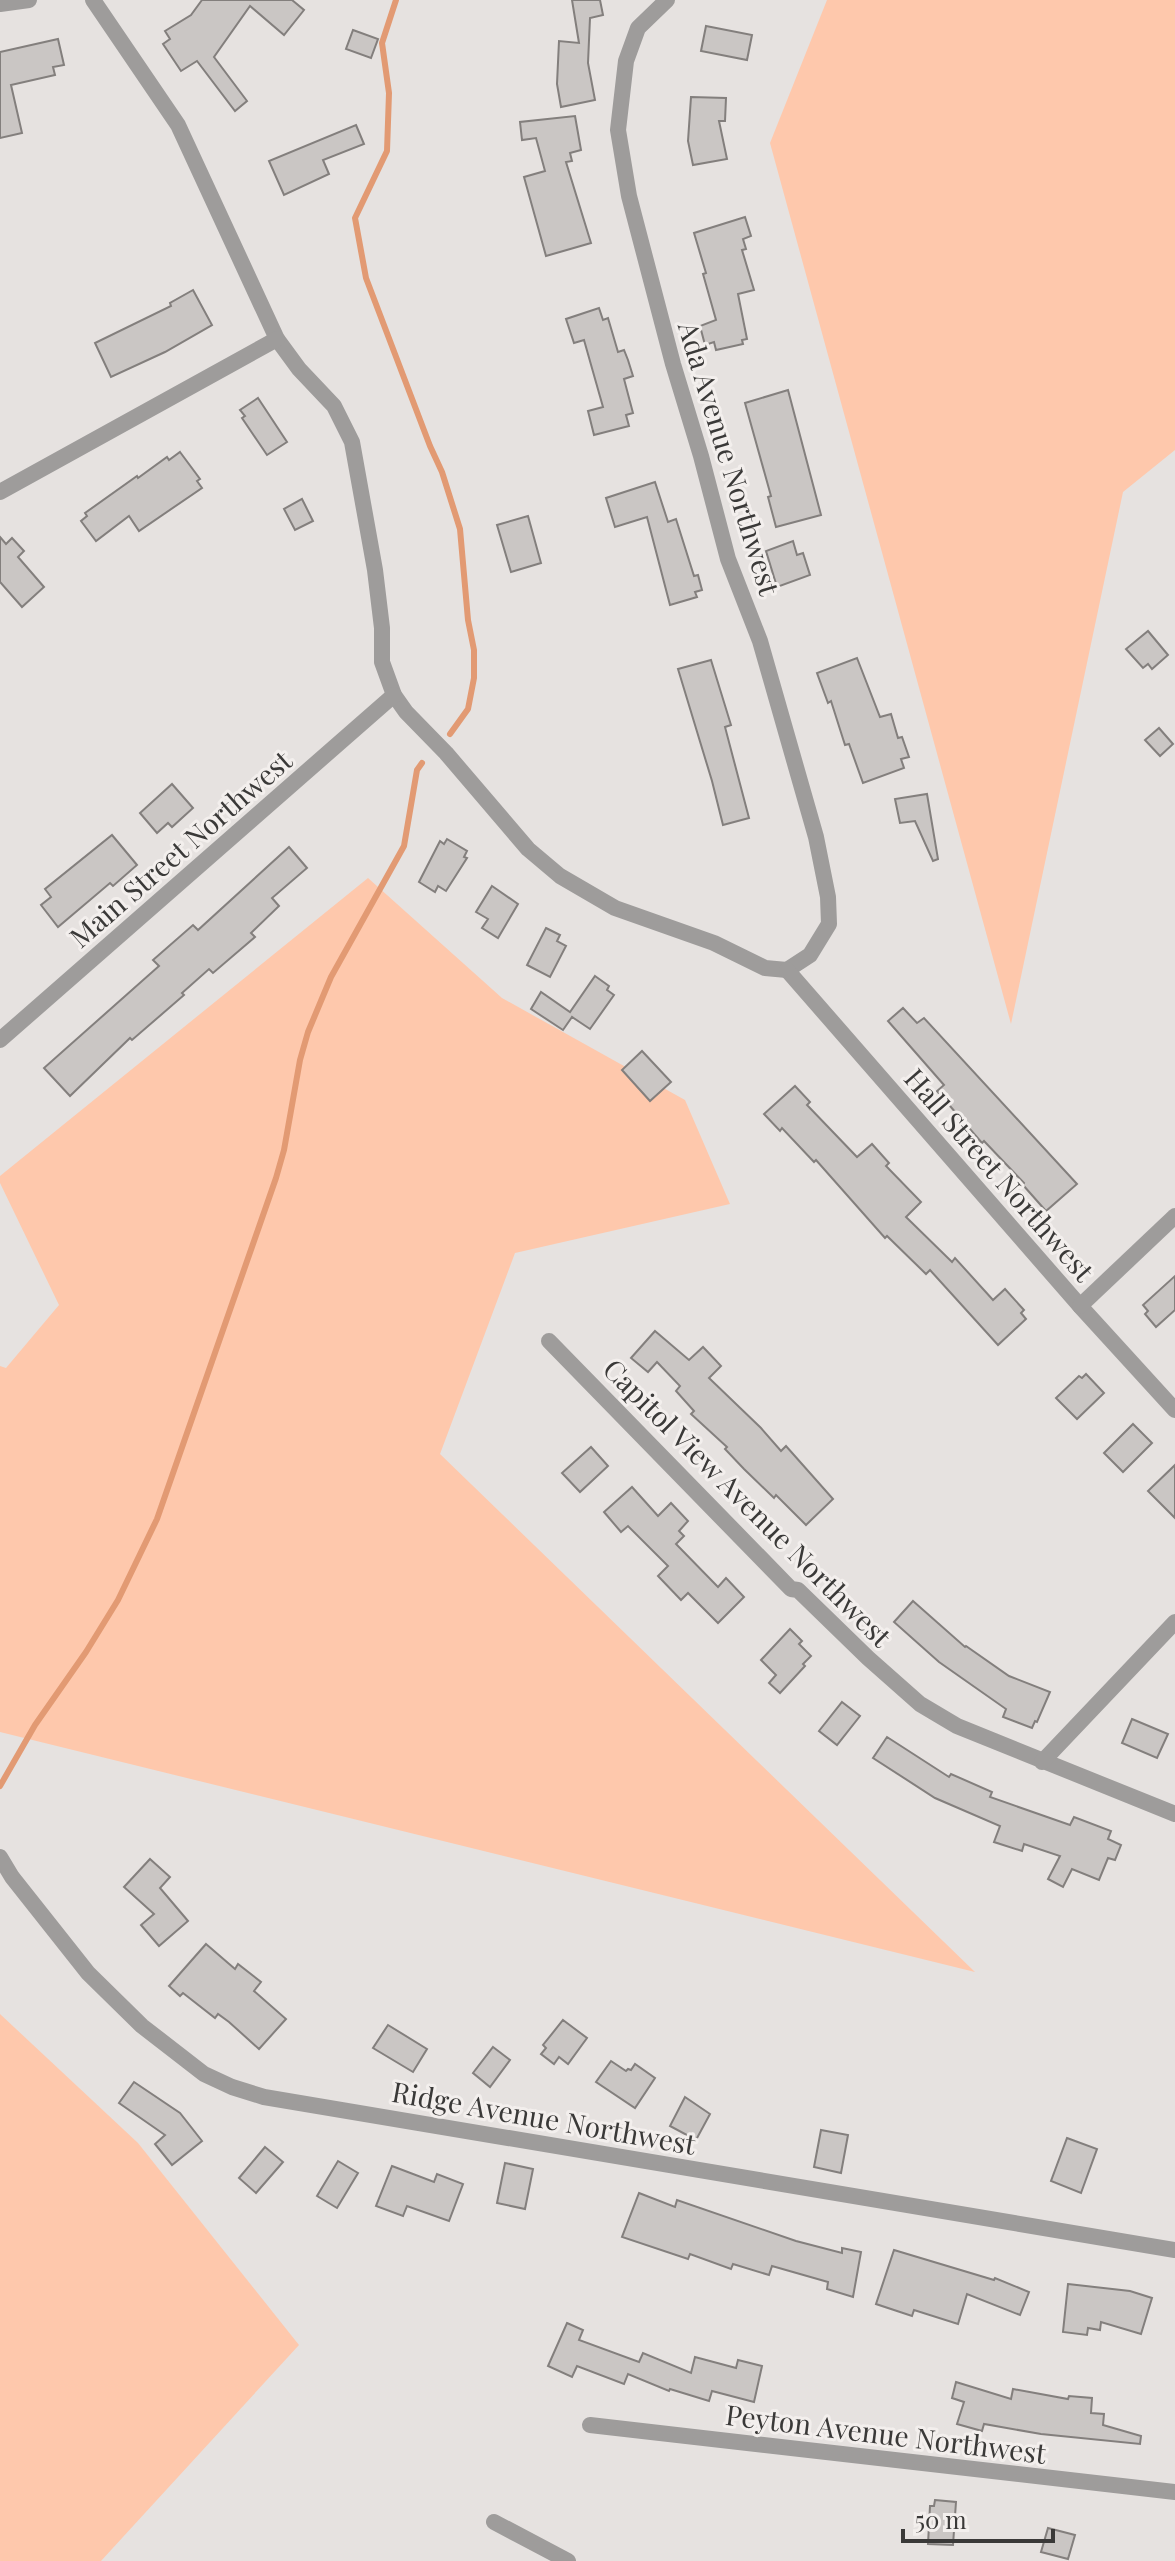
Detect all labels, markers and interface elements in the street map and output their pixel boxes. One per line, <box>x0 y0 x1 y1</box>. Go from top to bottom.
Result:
street label: Ada Avenue Northwest <box>670 316 790 600</box>
street label: Main Street Northwest <box>61 741 300 955</box>
street label: Hall Street Northwest <box>897 1060 1103 1289</box>
street label: Capitol View Avenue Northwest <box>596 1350 901 1655</box>
street label: Ridge Avenue Northwest <box>389 2072 700 2162</box>
street label: Peyton Avenue Northwest <box>724 2395 1049 2471</box>
scale bar <box>903 2493 1053 2543</box>
text: 50 m <box>915 2503 967 2535</box>

